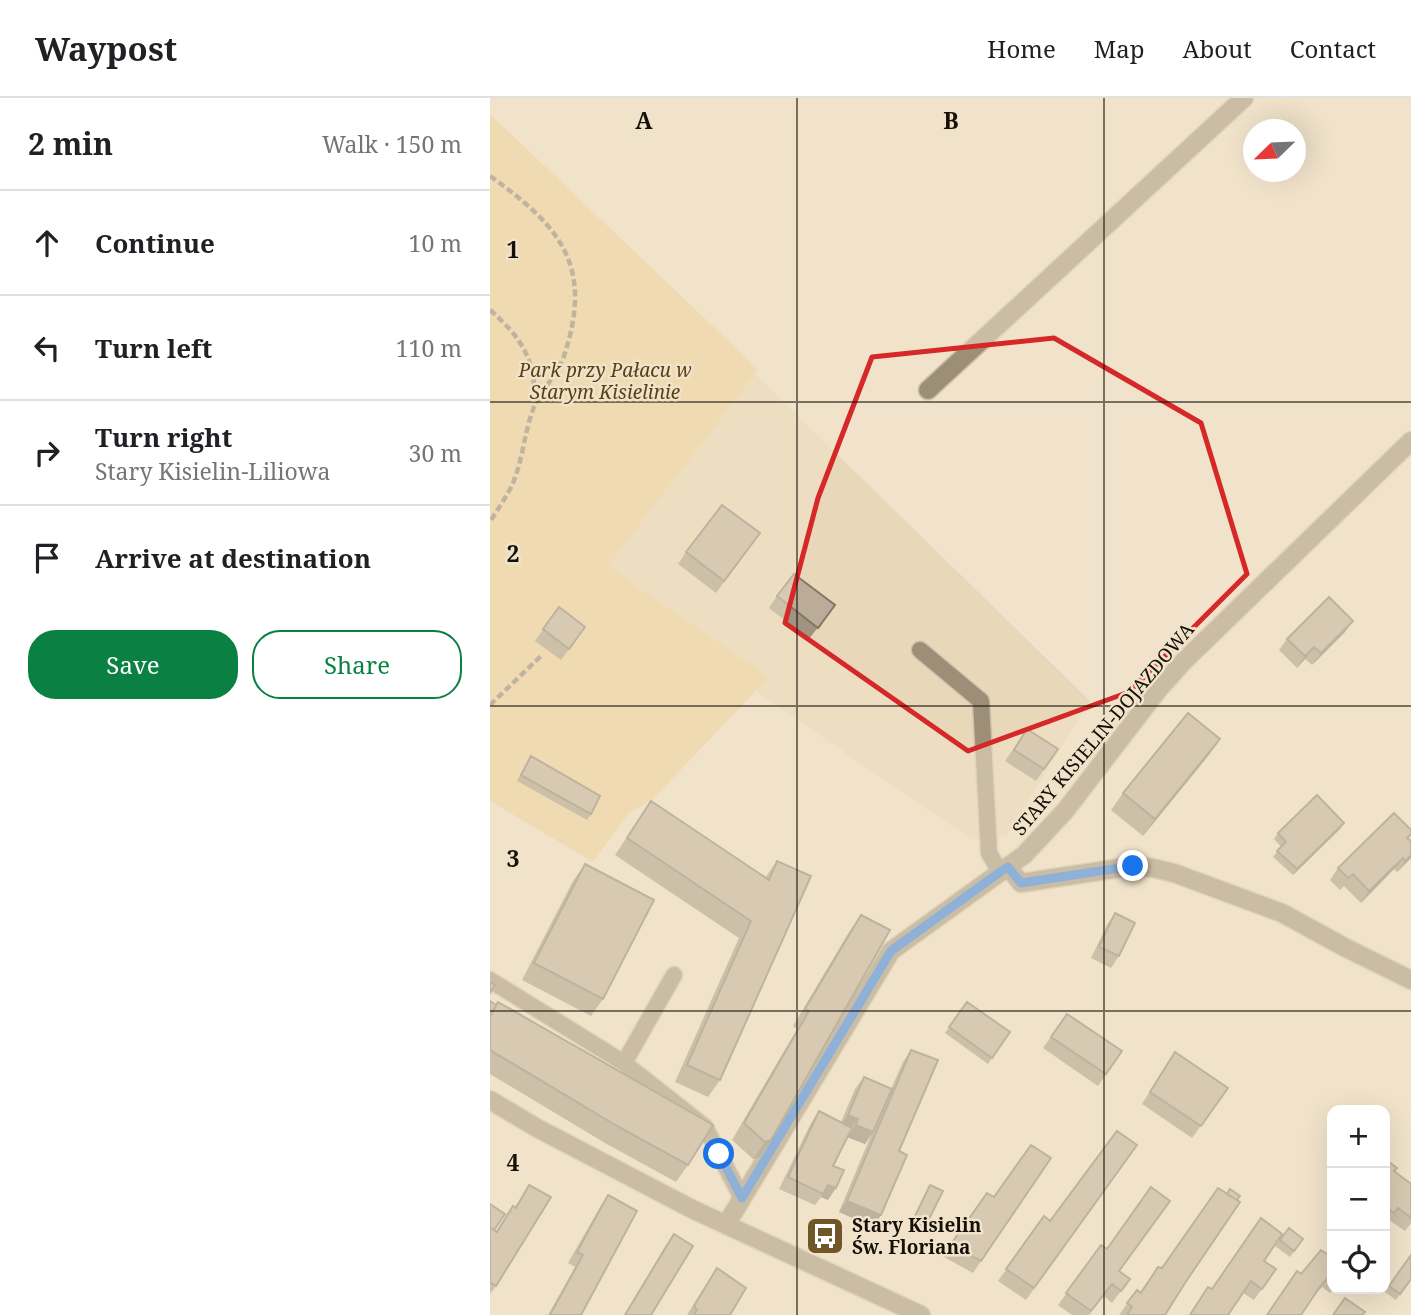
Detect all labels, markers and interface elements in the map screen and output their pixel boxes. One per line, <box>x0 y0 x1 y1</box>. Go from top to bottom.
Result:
text: Waypost <box>35 26 177 71</box>
text: Home <box>987 32 1056 65</box>
text: Map <box>1094 32 1145 65</box>
text: About <box>1183 32 1252 65</box>
text: Contact <box>1290 32 1376 65</box>
text: A <box>635 104 653 136</box>
text: B <box>943 104 959 136</box>
north arrow <box>1243 119 1306 182</box>
text: 2 min <box>28 123 113 164</box>
text: Walk · 150 m <box>322 128 462 160</box>
icon: ahead <box>28 224 66 262</box>
text: Continue <box>95 225 215 261</box>
text: 10 m <box>409 227 462 259</box>
text: 1 <box>507 233 520 265</box>
icon: left <box>28 329 66 367</box>
text: Turn left <box>95 330 212 366</box>
text: 110 m <box>396 332 462 364</box>
park label: Park przy Pałacu w Starym Kisielinie <box>517 357 692 405</box>
text: Turn right <box>95 419 232 455</box>
icon: right <box>28 434 66 472</box>
text: 30 m <box>409 437 462 469</box>
text: Stary Kisielin-Liliowa <box>95 455 331 487</box>
text: 2 <box>507 537 520 569</box>
icon: arrive <box>28 539 66 577</box>
text: Arrive at destination <box>95 540 371 576</box>
street label: STARY KISIELIN-DOJAZDOWA <box>1006 617 1200 841</box>
button: Save <box>28 630 238 699</box>
button: Share <box>252 630 462 699</box>
text: 3 <box>507 842 520 874</box>
route end <box>1117 850 1148 881</box>
map controls <box>1327 1105 1390 1294</box>
button: + <box>1327 1105 1390 1168</box>
route start <box>703 1138 734 1169</box>
text: 4 <box>507 1146 520 1178</box>
button: − <box>1327 1168 1390 1231</box>
place label: Stary Kisielin Św. Floriana <box>852 1212 982 1260</box>
bus stop icon: Stary Kisielin Św. Floriana <box>804 1215 846 1257</box>
button: locate <box>1327 1231 1390 1294</box>

